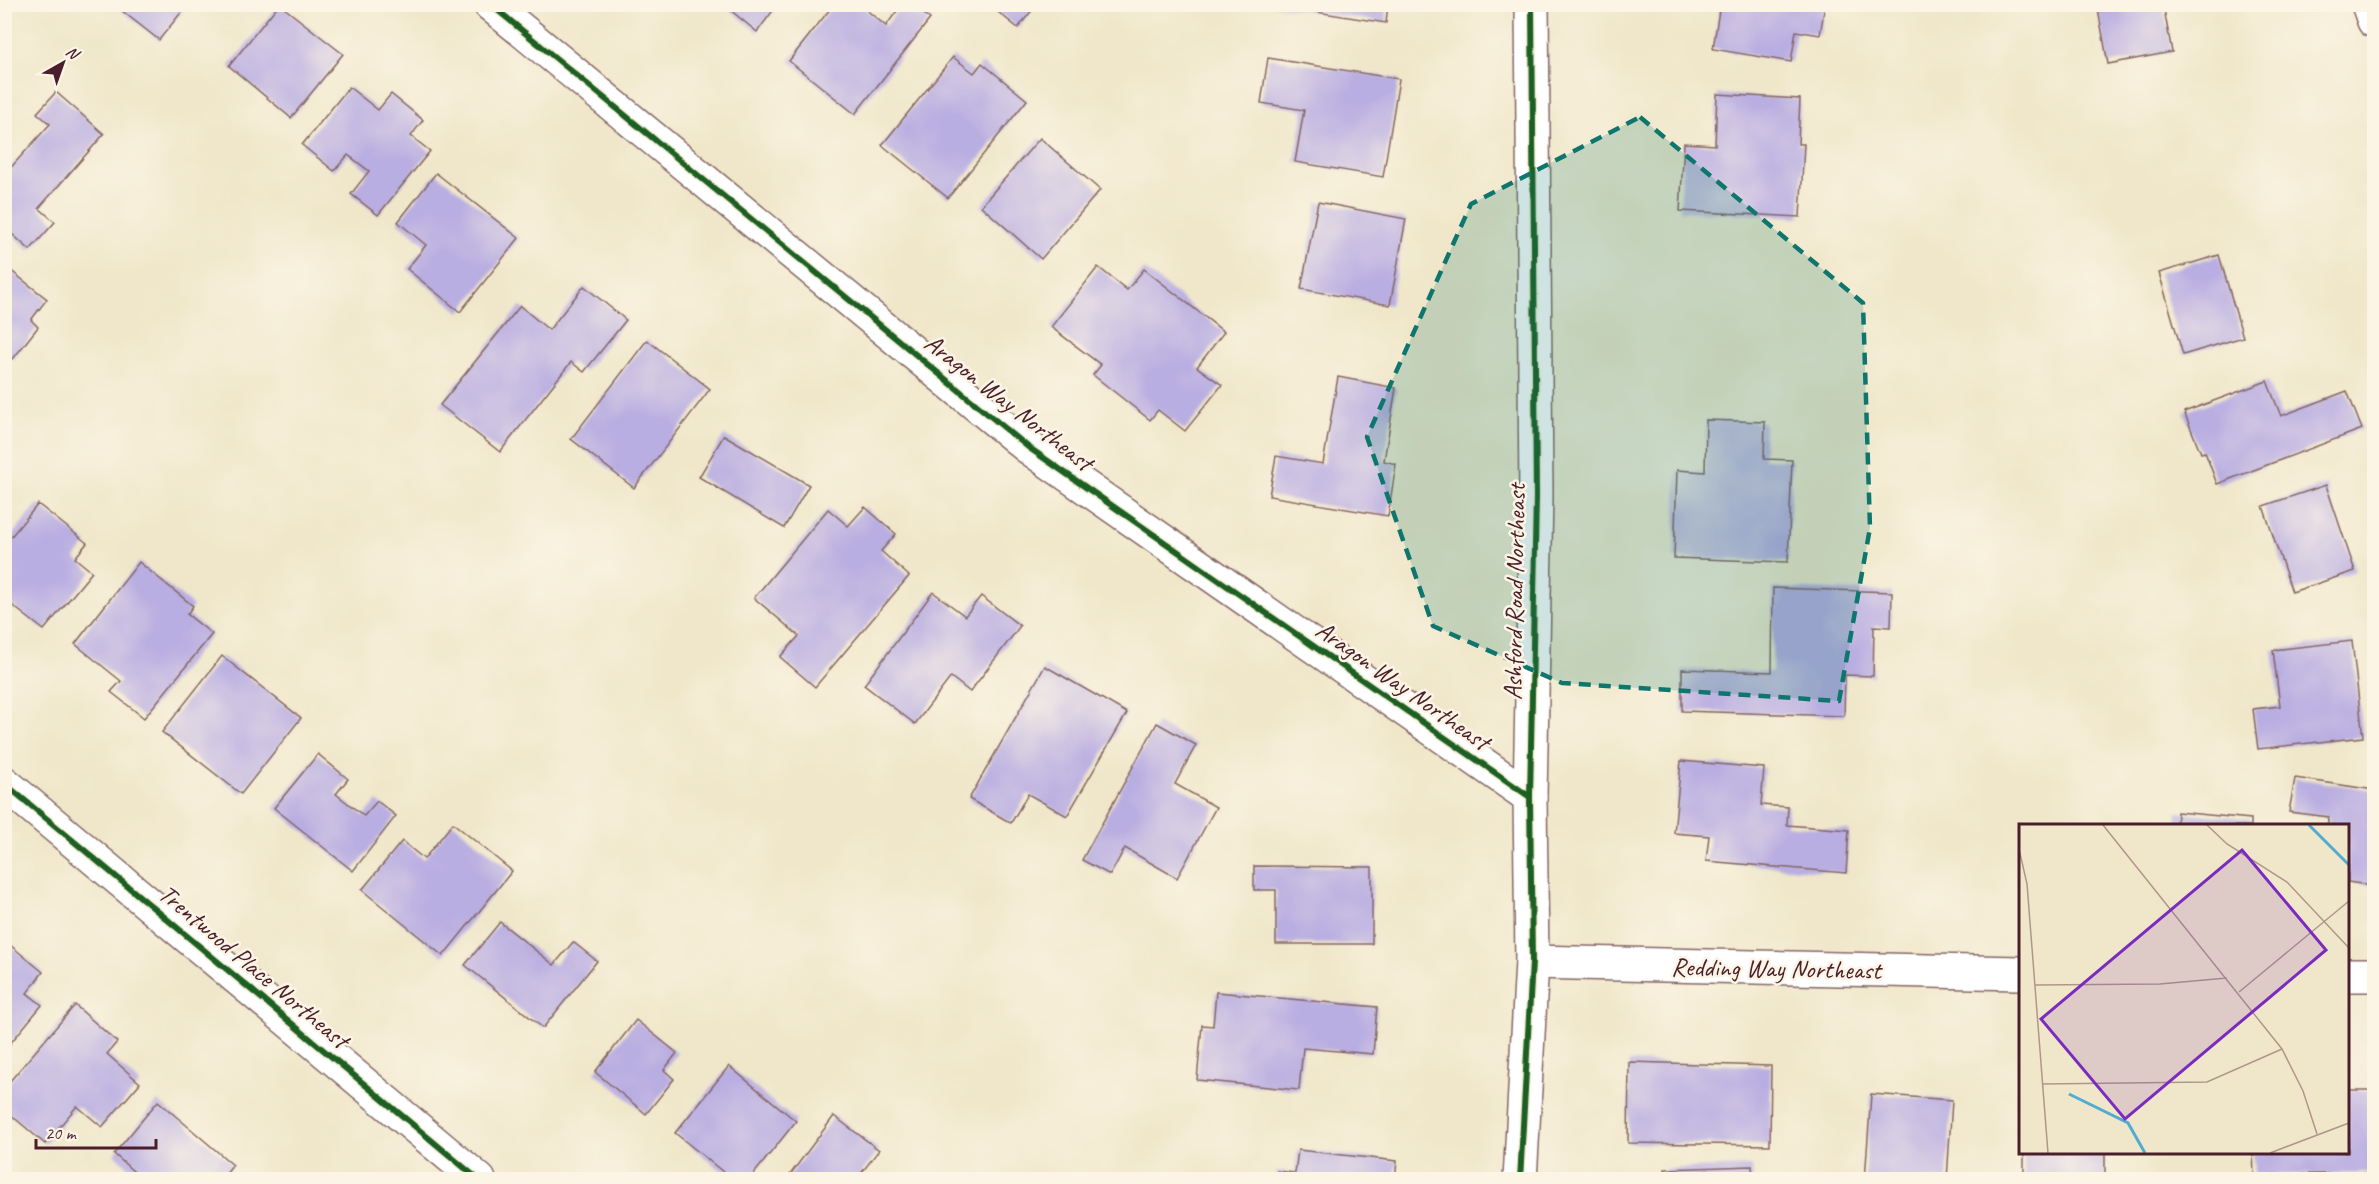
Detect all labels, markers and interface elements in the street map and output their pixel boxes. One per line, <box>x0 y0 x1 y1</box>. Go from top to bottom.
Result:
north arrow <box>33 33 93 93</box>
text: N <box>62 41 85 65</box>
street label: Aragon Way Northeast <box>918 326 1102 481</box>
street label: Ashford Road Northeast <box>1496 481 1533 700</box>
street label: Aragon Way Northeast <box>1309 613 1499 760</box>
inset map <box>2019 824 2349 1154</box>
street label: Trentwood Place Northeast <box>152 877 358 1058</box>
street label: Redding Way Northeast <box>1671 950 1883 987</box>
scale bar <box>36 1112 156 1150</box>
text: 20 m <box>45 1122 78 1144</box>

